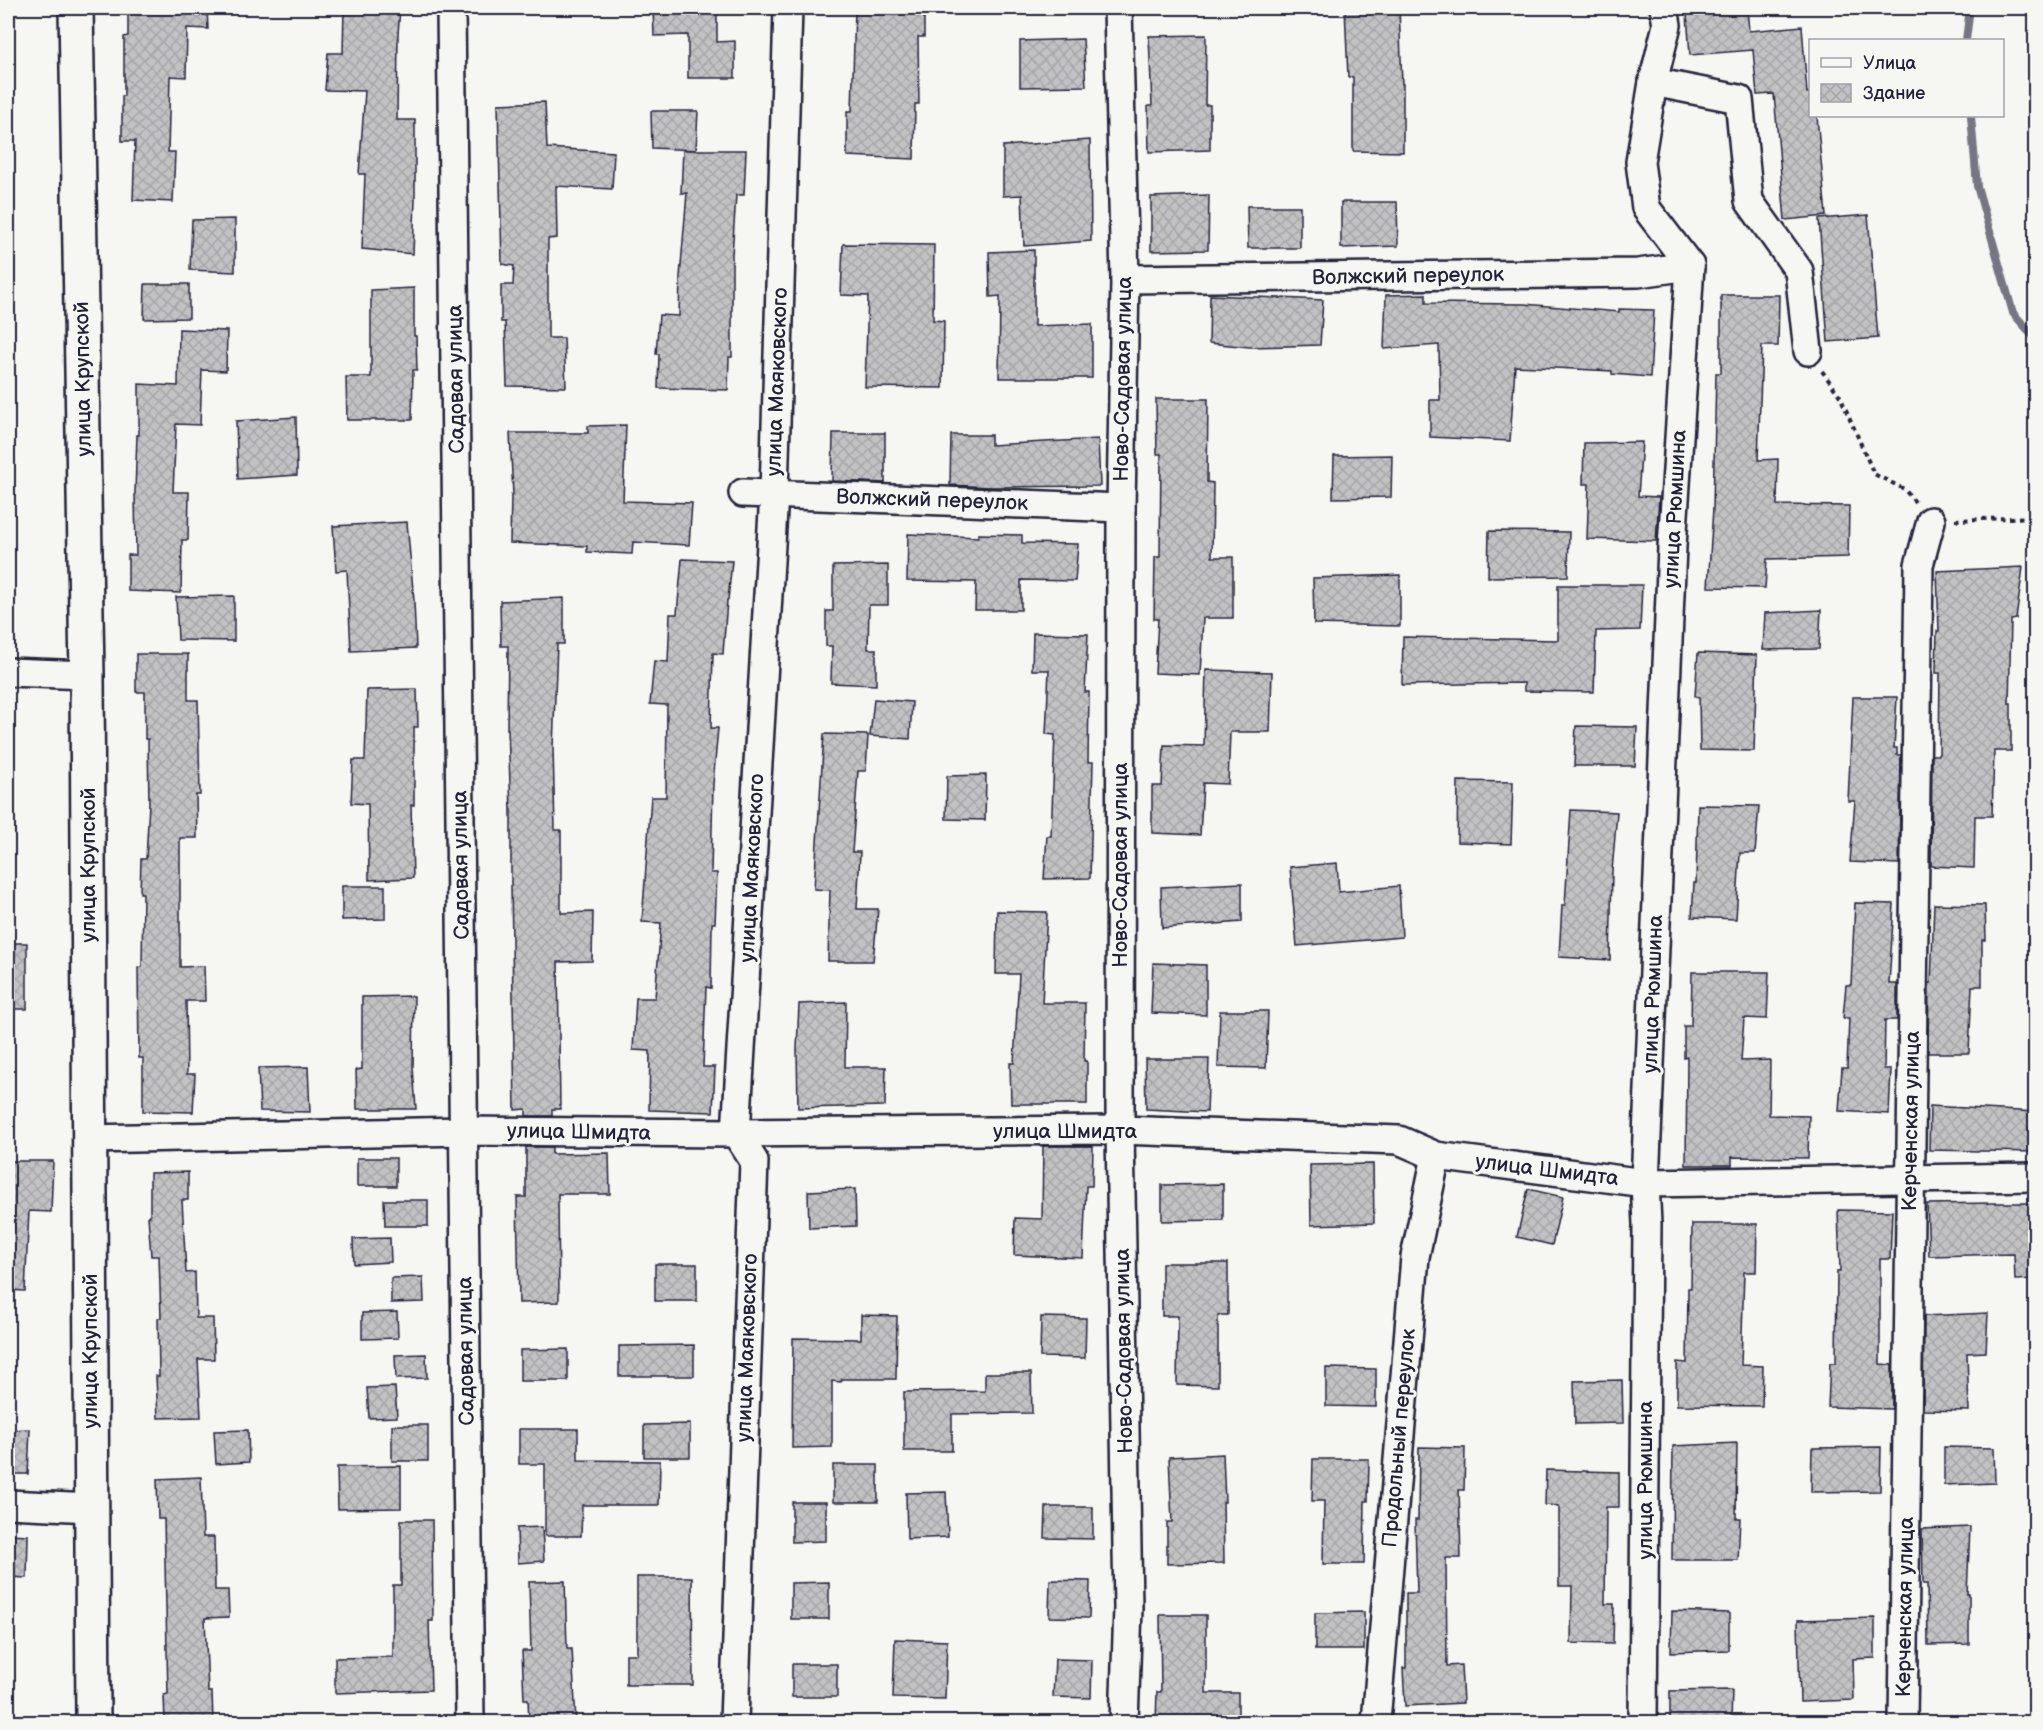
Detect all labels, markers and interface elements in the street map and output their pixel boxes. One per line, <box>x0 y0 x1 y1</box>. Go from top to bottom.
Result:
legend <box>1809 39 2004 117</box>
text: Улица <box>1863 53 1917 74</box>
text: Здание <box>1863 83 1925 104</box>
street label: Волжский переулок <box>1312 262 1504 290</box>
street label: Ново-Садовая улица <box>1109 276 1137 482</box>
street label: улица Маяковского <box>761 287 793 477</box>
street label: улица Крупской <box>69 301 97 457</box>
street label: Садовая улица <box>442 304 470 454</box>
street label: улица Рюмшина <box>1658 429 1692 589</box>
street label: Волжский переулок <box>835 484 1029 516</box>
street label: Ново-Садовая улица <box>1108 762 1133 968</box>
street label: улица Маяковского <box>735 773 769 963</box>
street label: улица Крупской <box>76 787 101 943</box>
street label: Садовая улица <box>447 790 475 940</box>
street label: улица Рюмшина <box>1638 914 1668 1074</box>
street label: Керченская улица <box>1897 1030 1925 1211</box>
street label: улица Шмидта <box>507 1118 652 1146</box>
street label: улица Шмидта <box>993 1119 1138 1144</box>
street label: улица Шмидта <box>1474 1149 1621 1191</box>
street label: Ново-Садовая улица <box>1110 1248 1138 1454</box>
street label: улица Маяковского <box>731 1253 763 1443</box>
street label: улица Крупской <box>78 1273 103 1429</box>
street label: Садовая улица <box>452 1276 480 1426</box>
street label: Продольный переулок <box>1377 1328 1421 1548</box>
street label: улица Рюмшина <box>1633 1400 1658 1559</box>
street label: Керченская улица <box>1891 1516 1919 1697</box>

